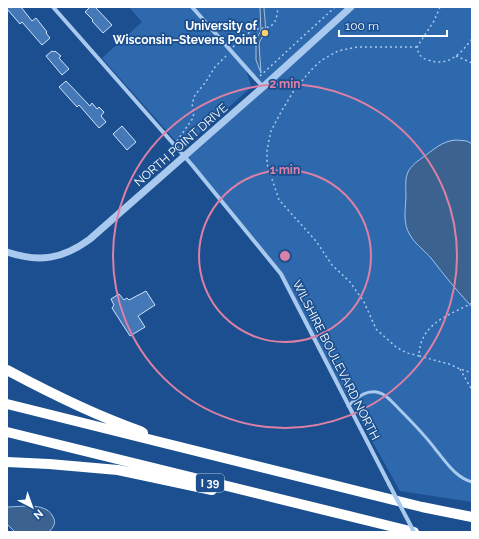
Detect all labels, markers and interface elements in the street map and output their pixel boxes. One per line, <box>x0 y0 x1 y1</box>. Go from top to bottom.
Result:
scale bar <box>339 12 447 38</box>
place label: University of Wisconsin–Stevens Point <box>113 19 258 47</box>
text: 100 m <box>345 19 379 33</box>
marker: University of Wisconsin–Stevens Point <box>260 28 270 38</box>
text: 2 min <box>269 77 301 91</box>
street label: NORTH POINT DRIVE <box>132 101 230 189</box>
text: 1 min <box>270 163 300 177</box>
centre of rings <box>278 249 292 263</box>
street label: WILSHIRE BOULEVARD NORTH <box>289 278 383 442</box>
road number: I 39 <box>196 474 224 492</box>
north arrow <box>12 487 52 527</box>
text: N <box>31 507 46 522</box>

